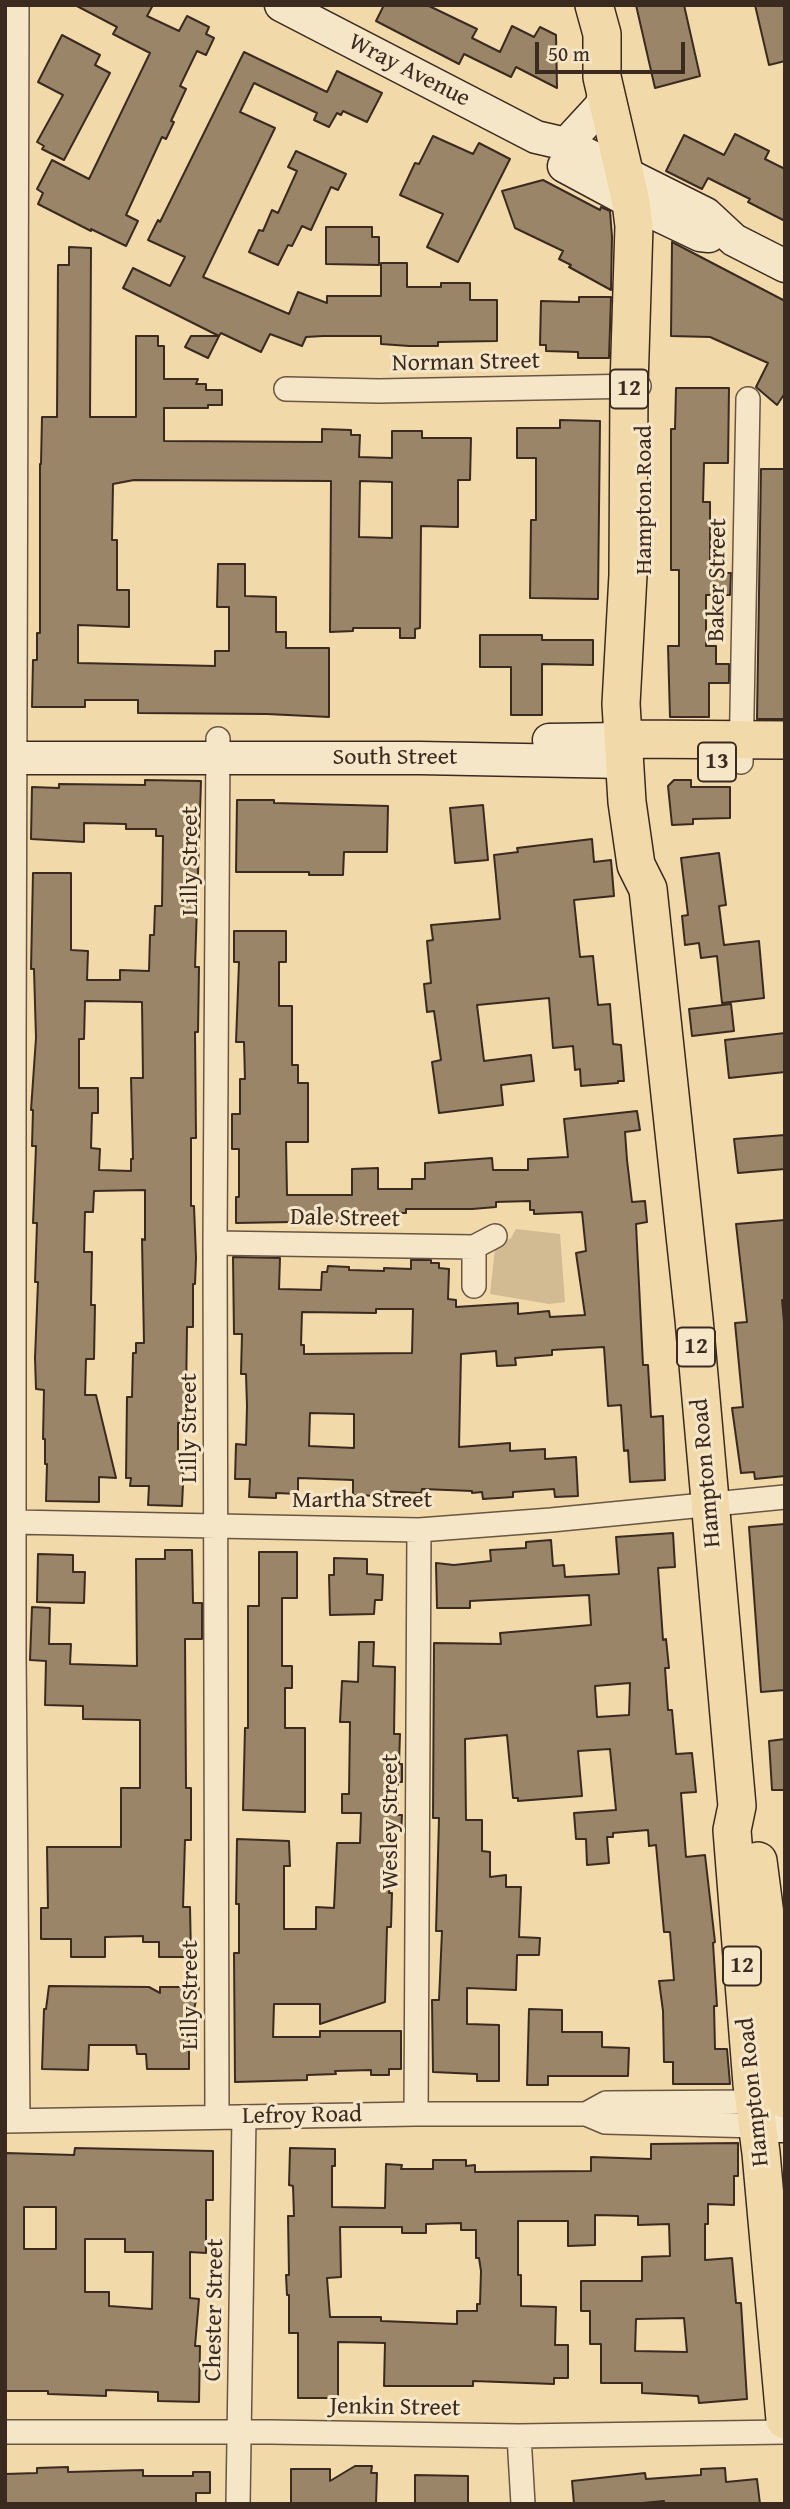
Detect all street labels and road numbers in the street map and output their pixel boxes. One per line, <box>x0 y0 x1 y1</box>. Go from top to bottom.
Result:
street label: Wray Avenue <box>343 28 475 114</box>
street label: Norman Street <box>392 347 540 379</box>
road number: 12 <box>610 370 648 408</box>
street label: Hampton Road <box>631 425 659 575</box>
street label: Baker Street <box>703 518 733 642</box>
road number: 13 <box>698 742 736 782</box>
street label: South Street <box>333 744 457 772</box>
street label: Lilly Street <box>177 806 205 916</box>
street label: Dale Street <box>290 1204 400 1234</box>
road number: 12 <box>677 1328 715 1366</box>
street label: Lilly Street <box>176 1373 204 1483</box>
street label: Hampton Road <box>686 1397 728 1549</box>
street label: Martha Street <box>292 1487 432 1515</box>
street label: Wesley Street <box>377 1754 405 1890</box>
street label: Lilly Street <box>177 1940 205 2050</box>
road number: 12 <box>723 1946 761 1985</box>
street label: Hampton Road <box>732 2016 776 2168</box>
street label: Lefroy Road <box>242 2101 362 2131</box>
street label: Chester Street <box>199 2238 231 2382</box>
street label: Jenkin Street <box>329 2392 461 2424</box>

